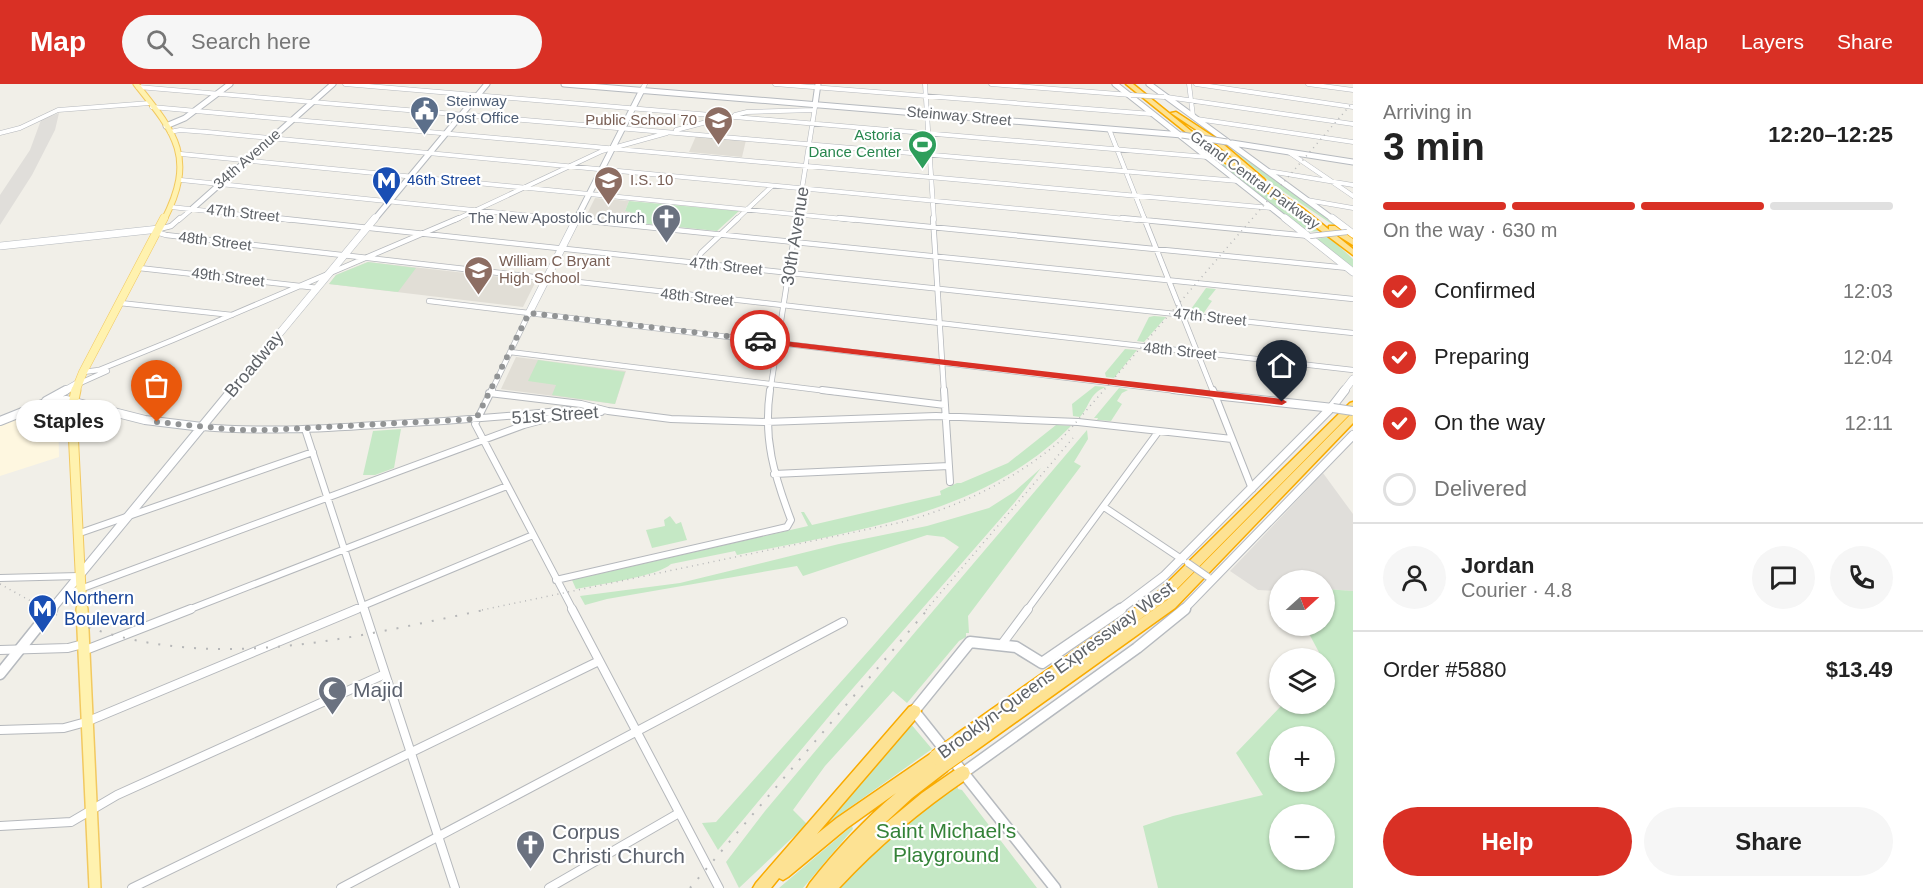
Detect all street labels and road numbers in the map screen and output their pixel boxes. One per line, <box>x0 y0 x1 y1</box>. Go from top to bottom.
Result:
street label: Steinway Street <box>906 102 1013 129</box>
street label: 34th Avenue <box>210 125 284 192</box>
street label: Grand Central Parkway <box>1187 127 1324 233</box>
street label: 30th Avenue <box>777 185 813 287</box>
street label: 47th Street <box>206 200 281 225</box>
street label: 48th Street <box>178 228 253 254</box>
street label: 47th Street <box>689 253 764 278</box>
street label: 49th Street <box>191 264 266 290</box>
street label: 48th Street <box>660 284 735 309</box>
street label: 47th Street <box>1173 304 1248 329</box>
street label: Broadway <box>221 327 287 401</box>
street label: 48th Street <box>1143 338 1218 363</box>
street label: 51st Street <box>511 402 599 428</box>
street label: Brooklyn-Queens Expressway West <box>934 578 1178 762</box>

